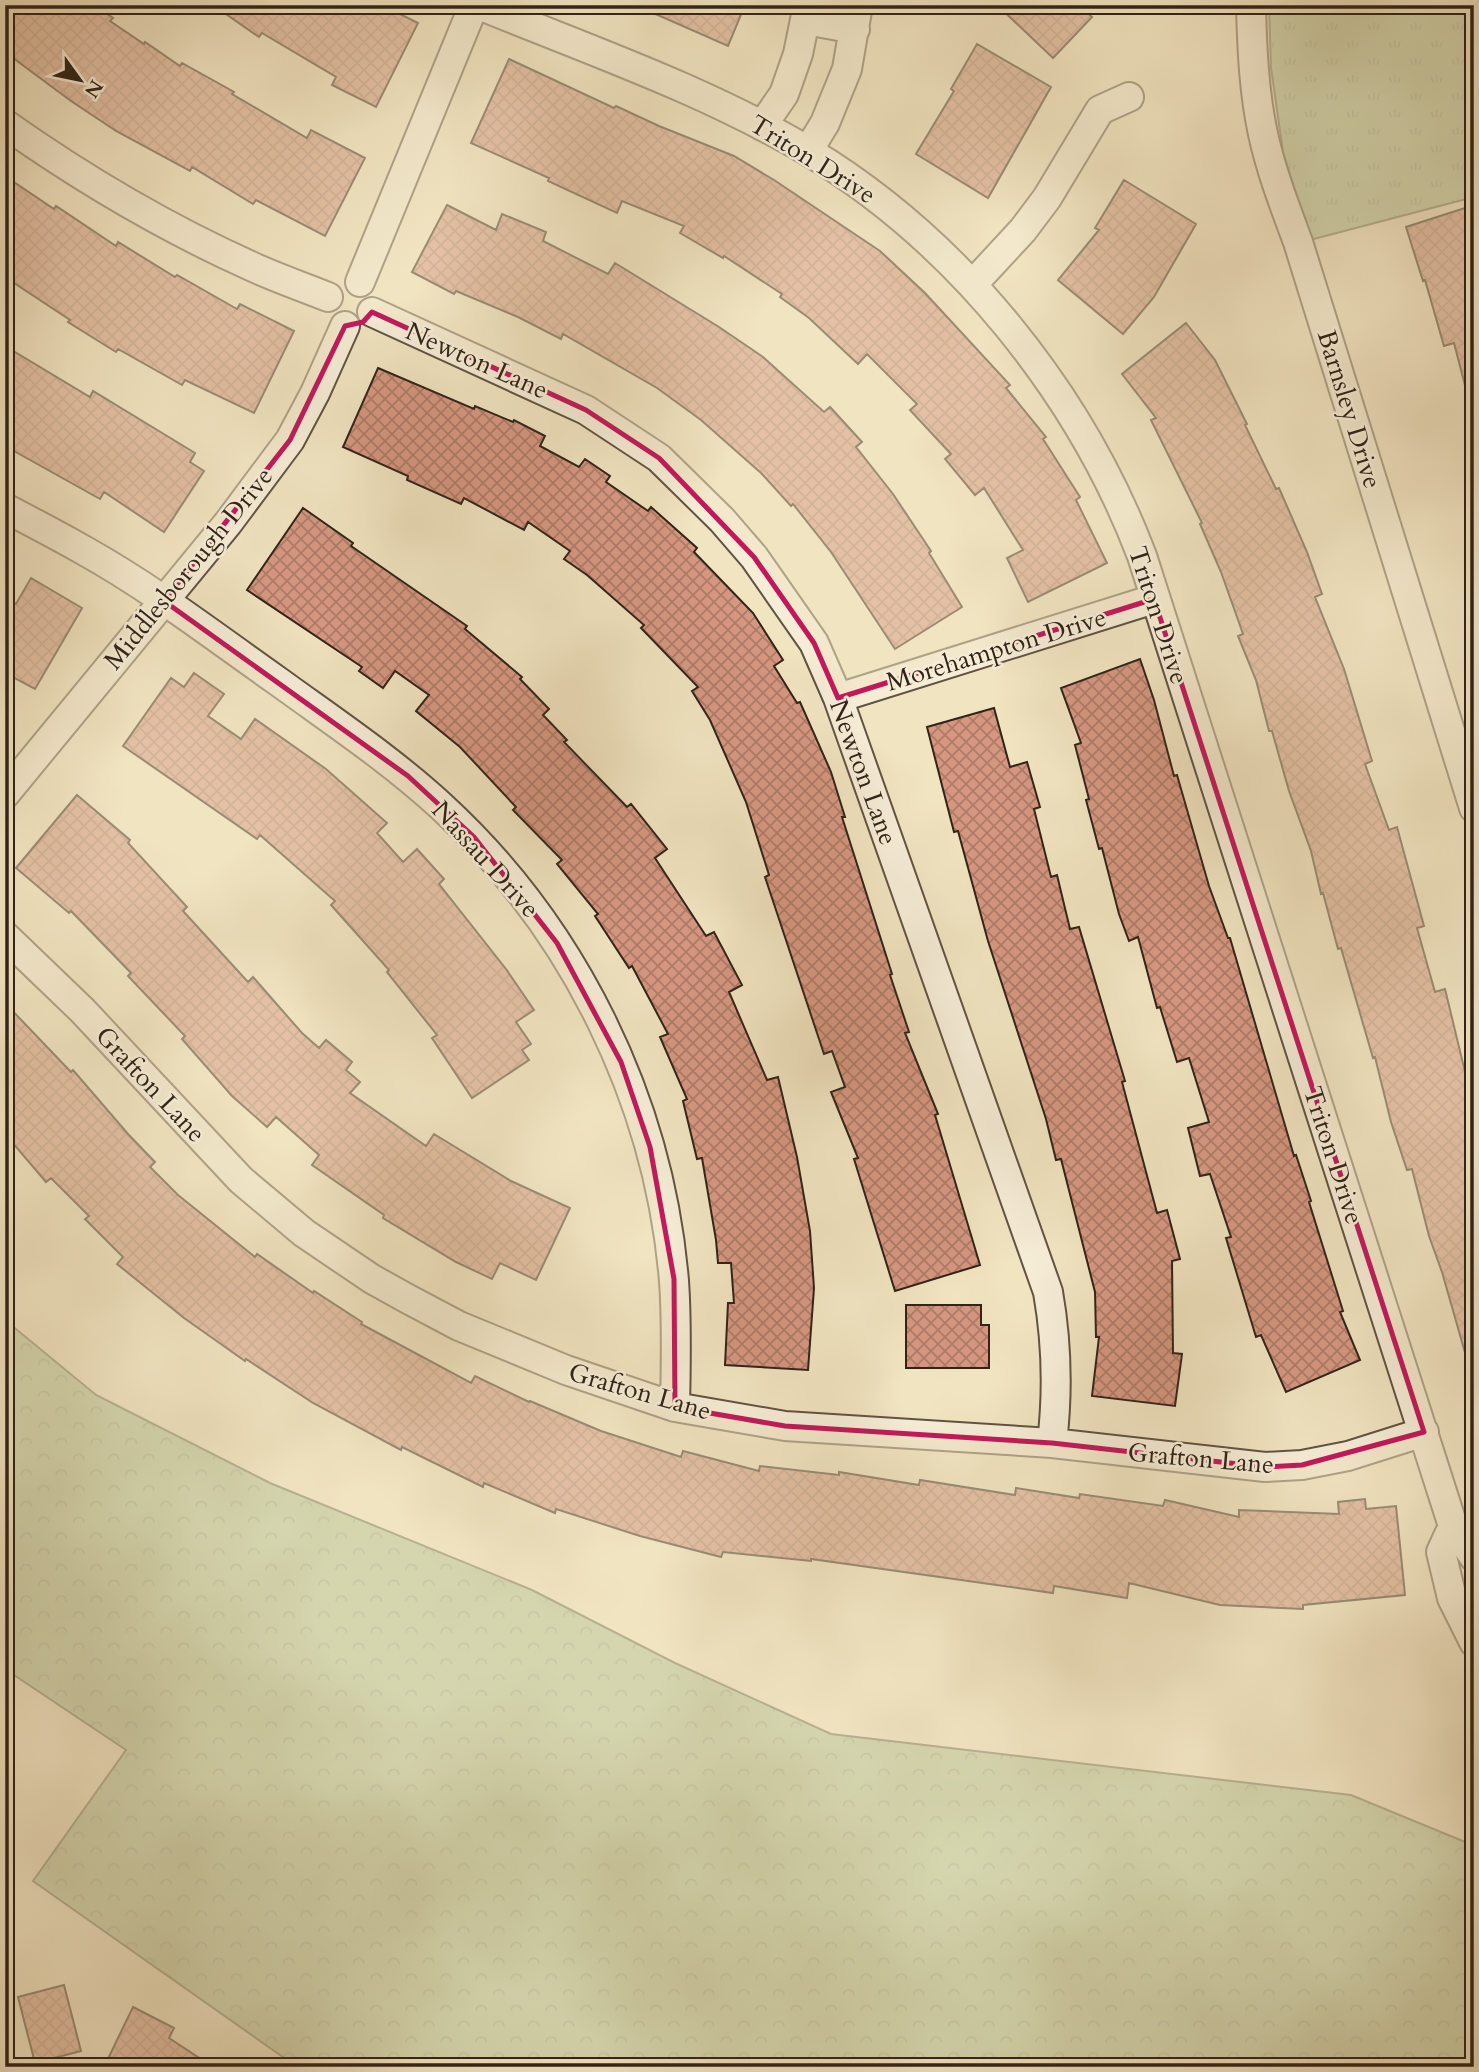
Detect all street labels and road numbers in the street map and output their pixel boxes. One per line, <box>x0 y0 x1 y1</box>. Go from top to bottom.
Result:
street label: Triton Drive <box>743 107 883 212</box>
street label: Newton Lane <box>400 313 554 407</box>
street label: Barnsley Drive <box>1309 326 1390 493</box>
street label: Middlesborough Drive <box>96 460 281 677</box>
street label: Triton Drive <box>1120 542 1197 688</box>
street label: Morehampton Drive <box>882 599 1110 700</box>
street label: Newton Lane <box>821 695 906 850</box>
street label: Nassau Drive <box>424 793 548 925</box>
street label: Grafton Lane <box>88 1019 213 1150</box>
street label: Triton Drive <box>1295 1082 1372 1228</box>
street label: Grafton Lane <box>564 1354 715 1429</box>
street label: Grafton Lane <box>1126 1435 1276 1482</box>

